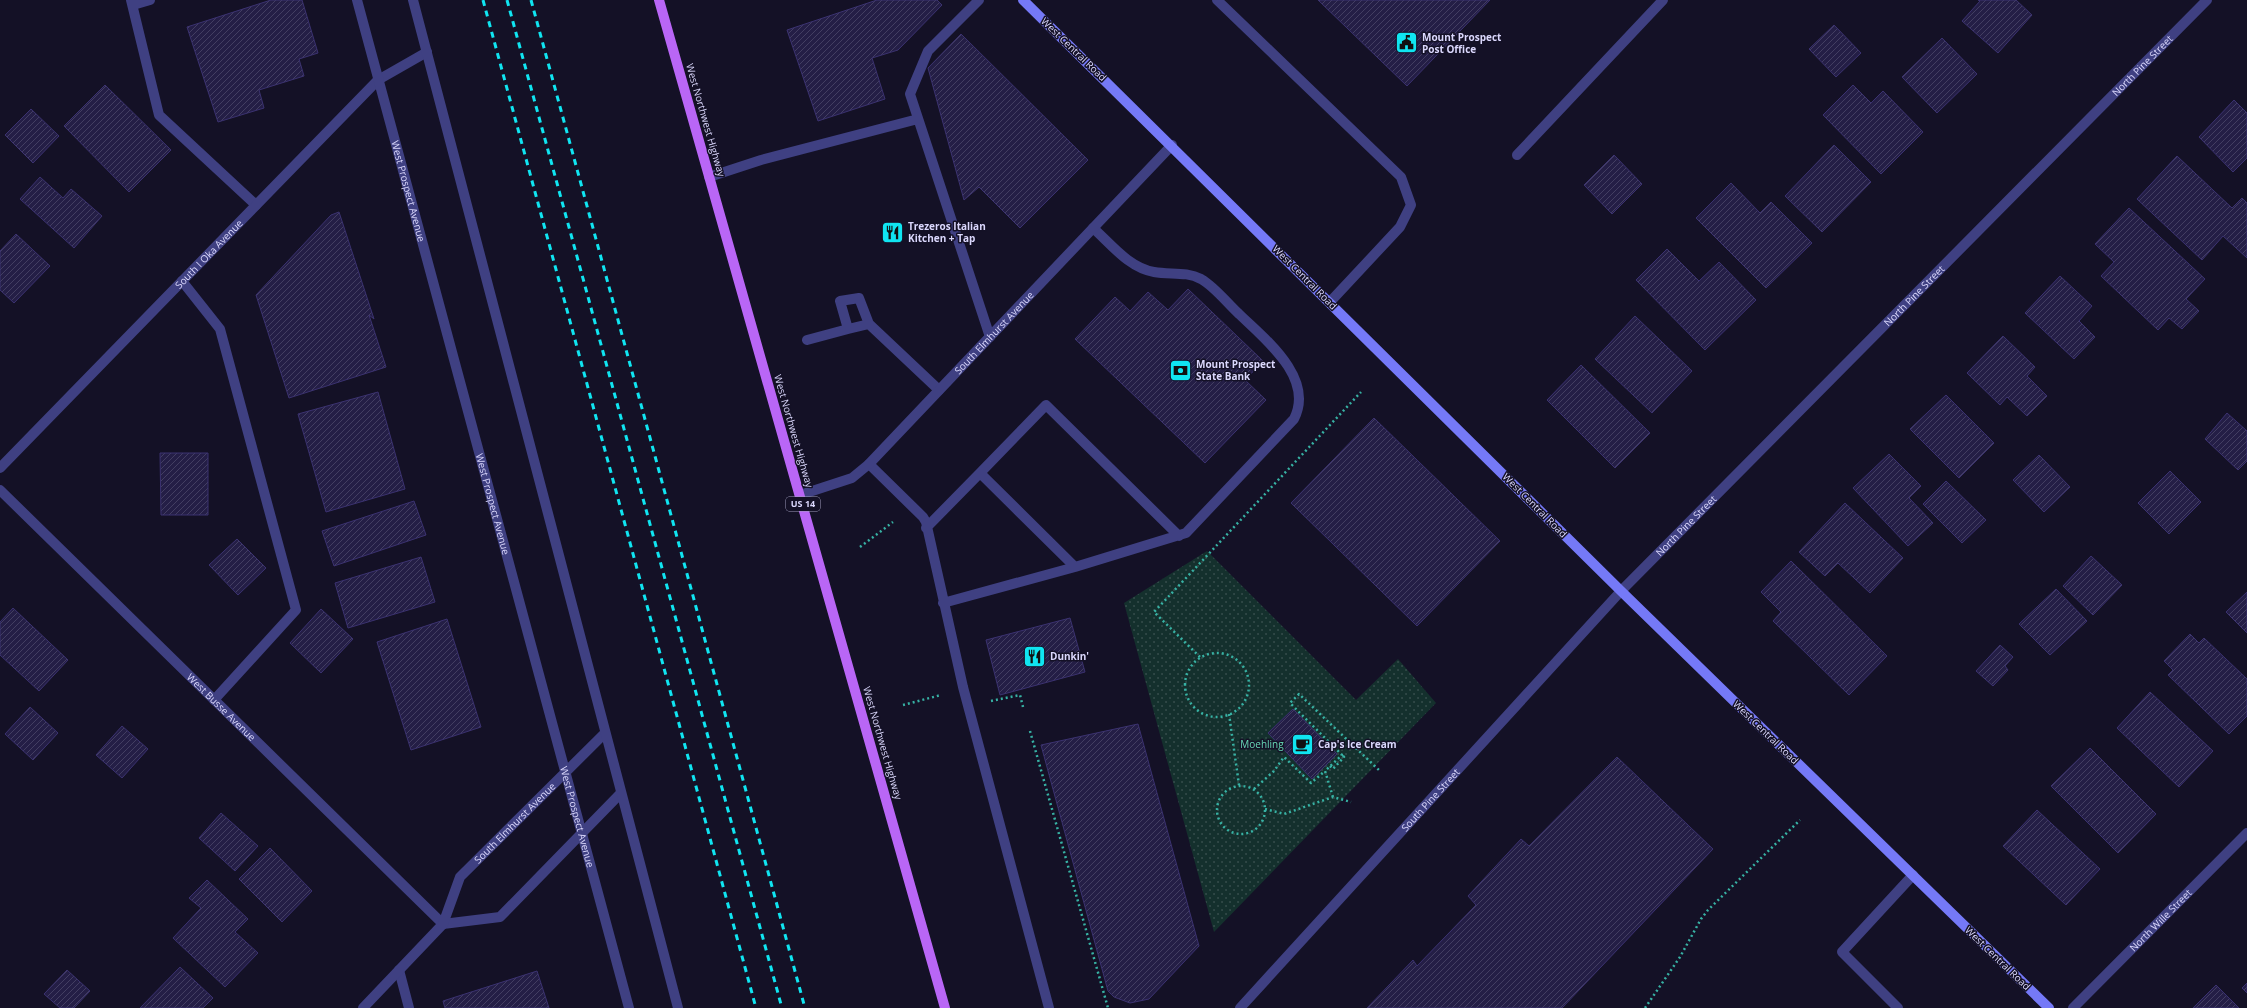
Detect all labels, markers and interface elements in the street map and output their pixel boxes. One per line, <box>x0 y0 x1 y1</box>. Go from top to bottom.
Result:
street label: West Central Road <box>1038 14 1110 84</box>
public building icon: Mount Prospect Post Office <box>1393 30 1419 56</box>
place label: Mount Prospect Post Office <box>1422 30 1502 56</box>
street label: North Pine Street <box>2109 31 2176 99</box>
street label: West Northwest Highway <box>683 62 729 179</box>
street label: West Prospect Avenue <box>388 139 429 244</box>
street label: South I Oka Avenue <box>172 216 246 291</box>
restaurant icon: Trezeros Italian Kitchen + Tap <box>880 219 906 245</box>
place label: Trezeros Italian Kitchen + Tap <box>908 219 986 245</box>
street label: West Central Road <box>1270 242 1340 312</box>
street label: North Pine Street <box>1881 262 1948 329</box>
street label: South Elmhurst Avenue <box>951 288 1037 377</box>
bank icon: Mount Prospect State Bank <box>1168 357 1194 383</box>
place label: Mount Prospect State Bank <box>1196 357 1276 383</box>
street label: West Northwest Highway <box>771 373 817 490</box>
street label: West Prospect Avenue <box>473 452 513 557</box>
street label: West Central Road <box>1500 470 1570 540</box>
street label: North Pine Street <box>1652 492 1720 559</box>
road number: US 14 <box>786 497 820 511</box>
restaurant icon: Dunkin' <box>1022 643 1048 669</box>
place label: Dunkin' <box>1050 649 1089 663</box>
street label: West Busse Avenue <box>184 670 259 744</box>
street label: West Northwest Highway <box>860 685 906 802</box>
street label: West Central Road <box>1730 697 1802 767</box>
cafe icon: Cap's Ice Cream <box>1289 731 1315 757</box>
park label: Moehling <box>1240 737 1284 751</box>
place label: Cap's Ice Cream <box>1318 737 1397 751</box>
street label: West Prospect Avenue <box>557 765 598 869</box>
street label: South Pine Street <box>1398 765 1463 834</box>
street label: South Elmhurst Avenue <box>471 779 559 866</box>
street label: North Wille Street <box>2126 885 2195 954</box>
street label: West Central Road <box>1962 923 2034 993</box>

